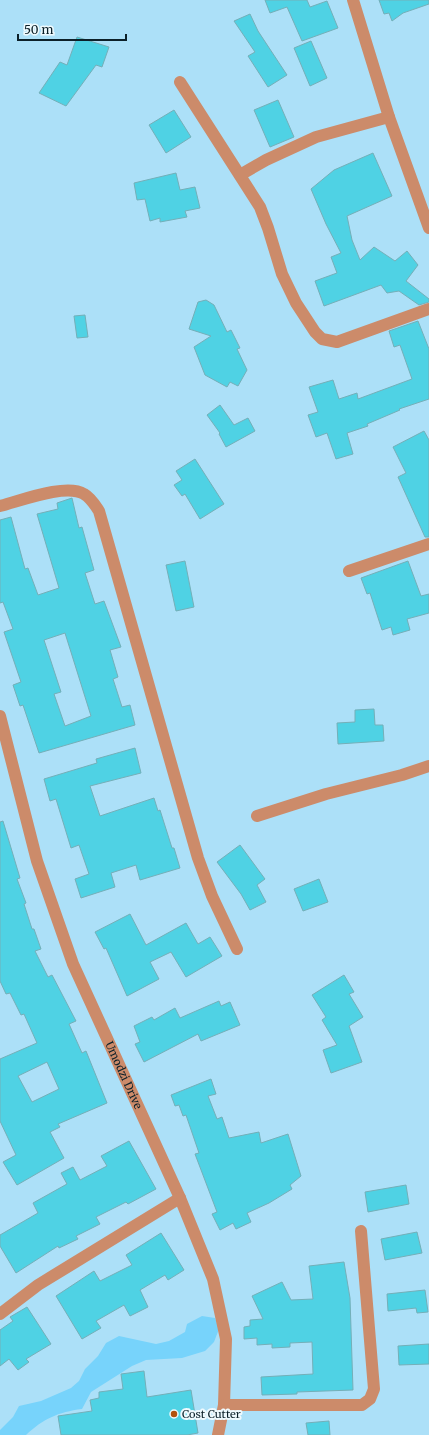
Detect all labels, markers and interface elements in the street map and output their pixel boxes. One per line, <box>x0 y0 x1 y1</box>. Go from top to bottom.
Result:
scale bar <box>18 16 126 42</box>
text: 50 m <box>24 22 53 37</box>
street label: Umodzi Drive <box>102 1039 145 1111</box>
place label: Cost Cutter <box>182 1407 241 1421</box>
marker: Cost Cutter <box>169 1409 179 1419</box>

